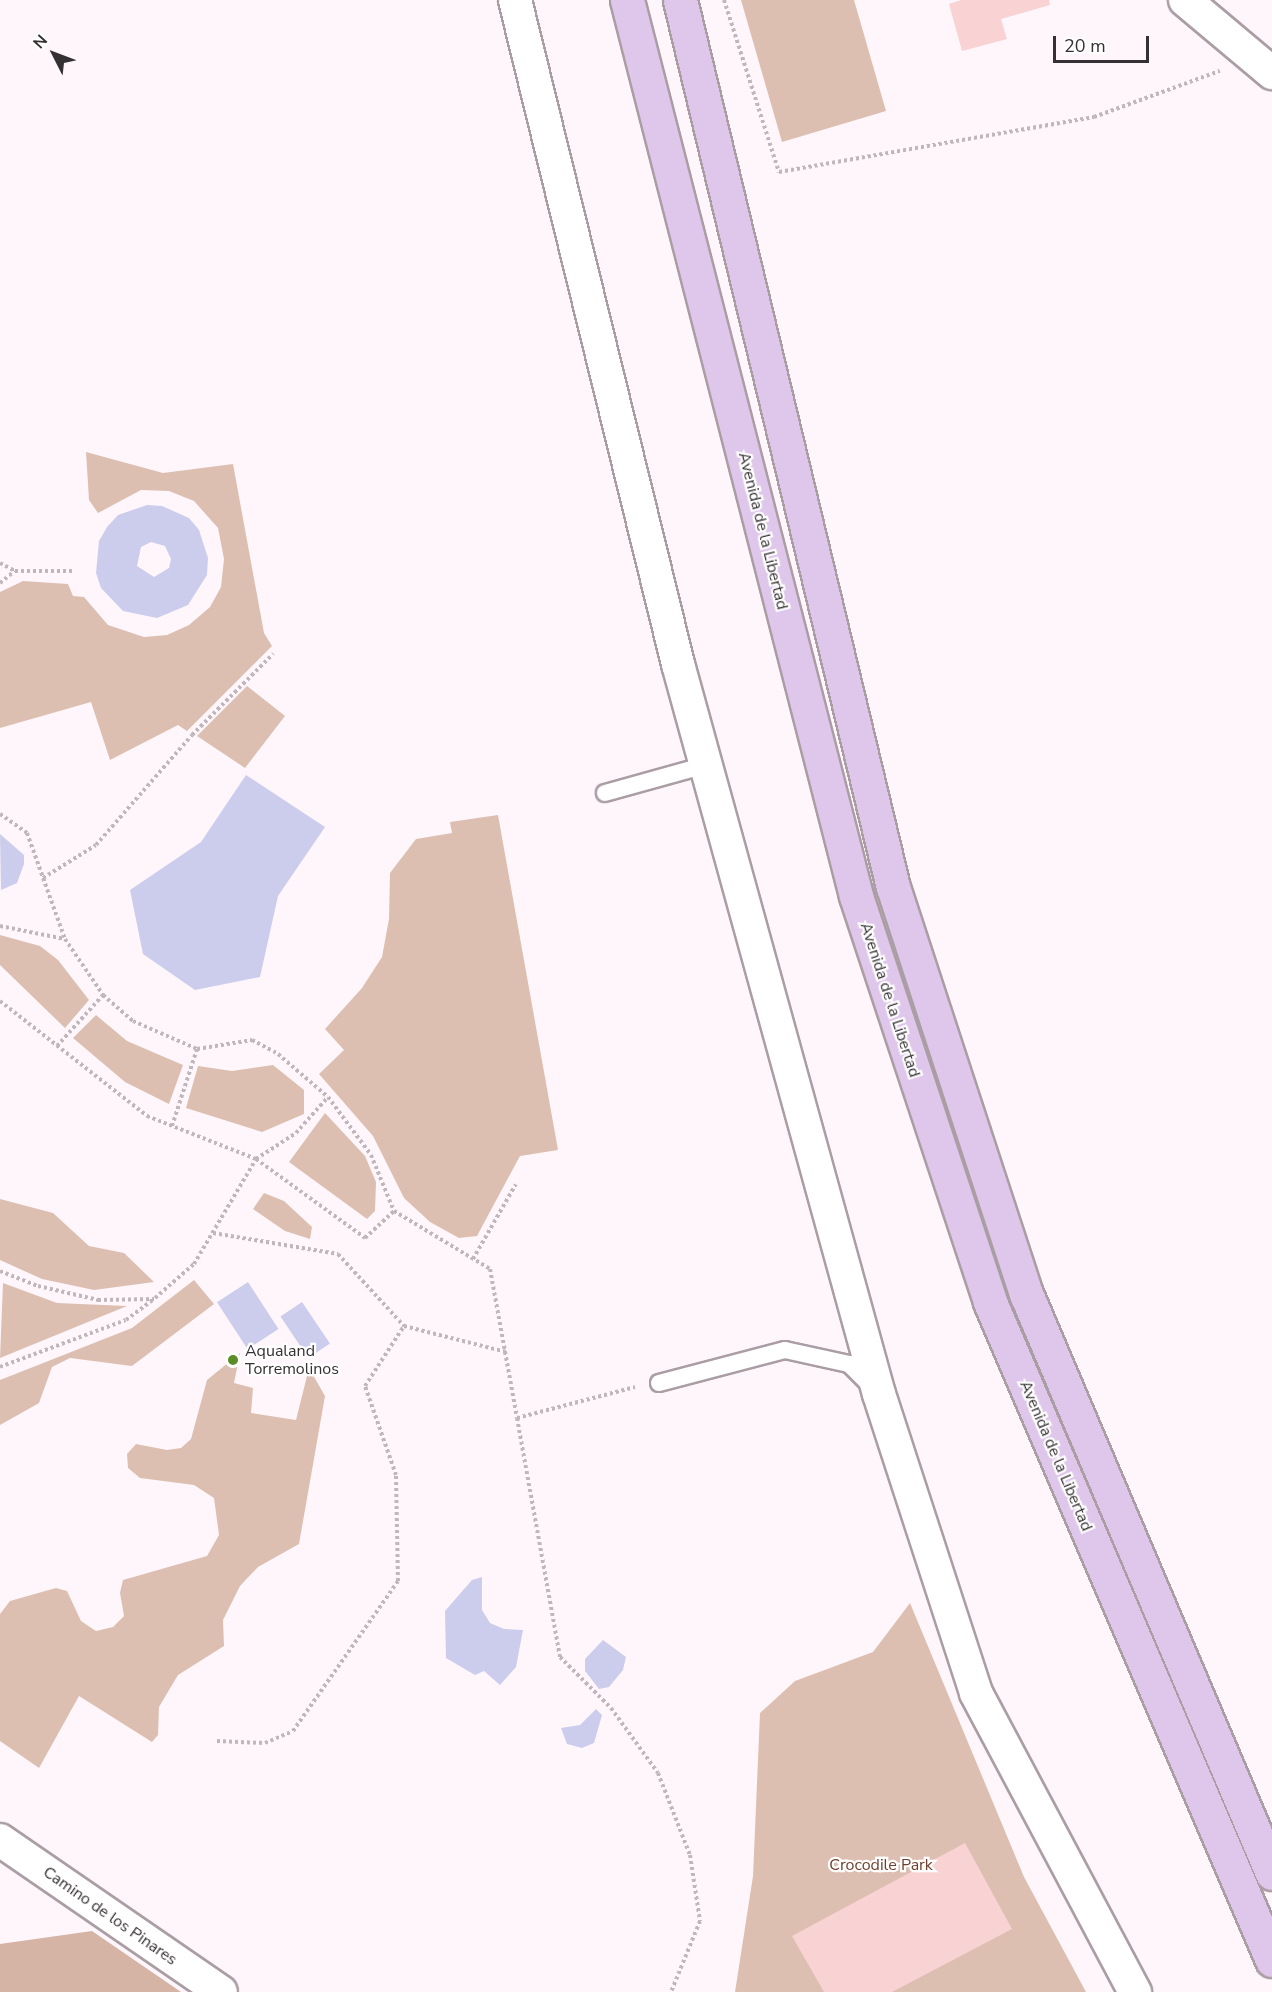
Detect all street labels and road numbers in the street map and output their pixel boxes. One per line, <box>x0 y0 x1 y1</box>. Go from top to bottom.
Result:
street label: Avenida de la Libertad <box>734 450 792 612</box>
street label: Avenida de la Libertad <box>856 920 924 1080</box>
street label: Avenida de la Libertad <box>1016 1378 1096 1534</box>
street label: Camino de los Pinares <box>39 1863 181 1969</box>

